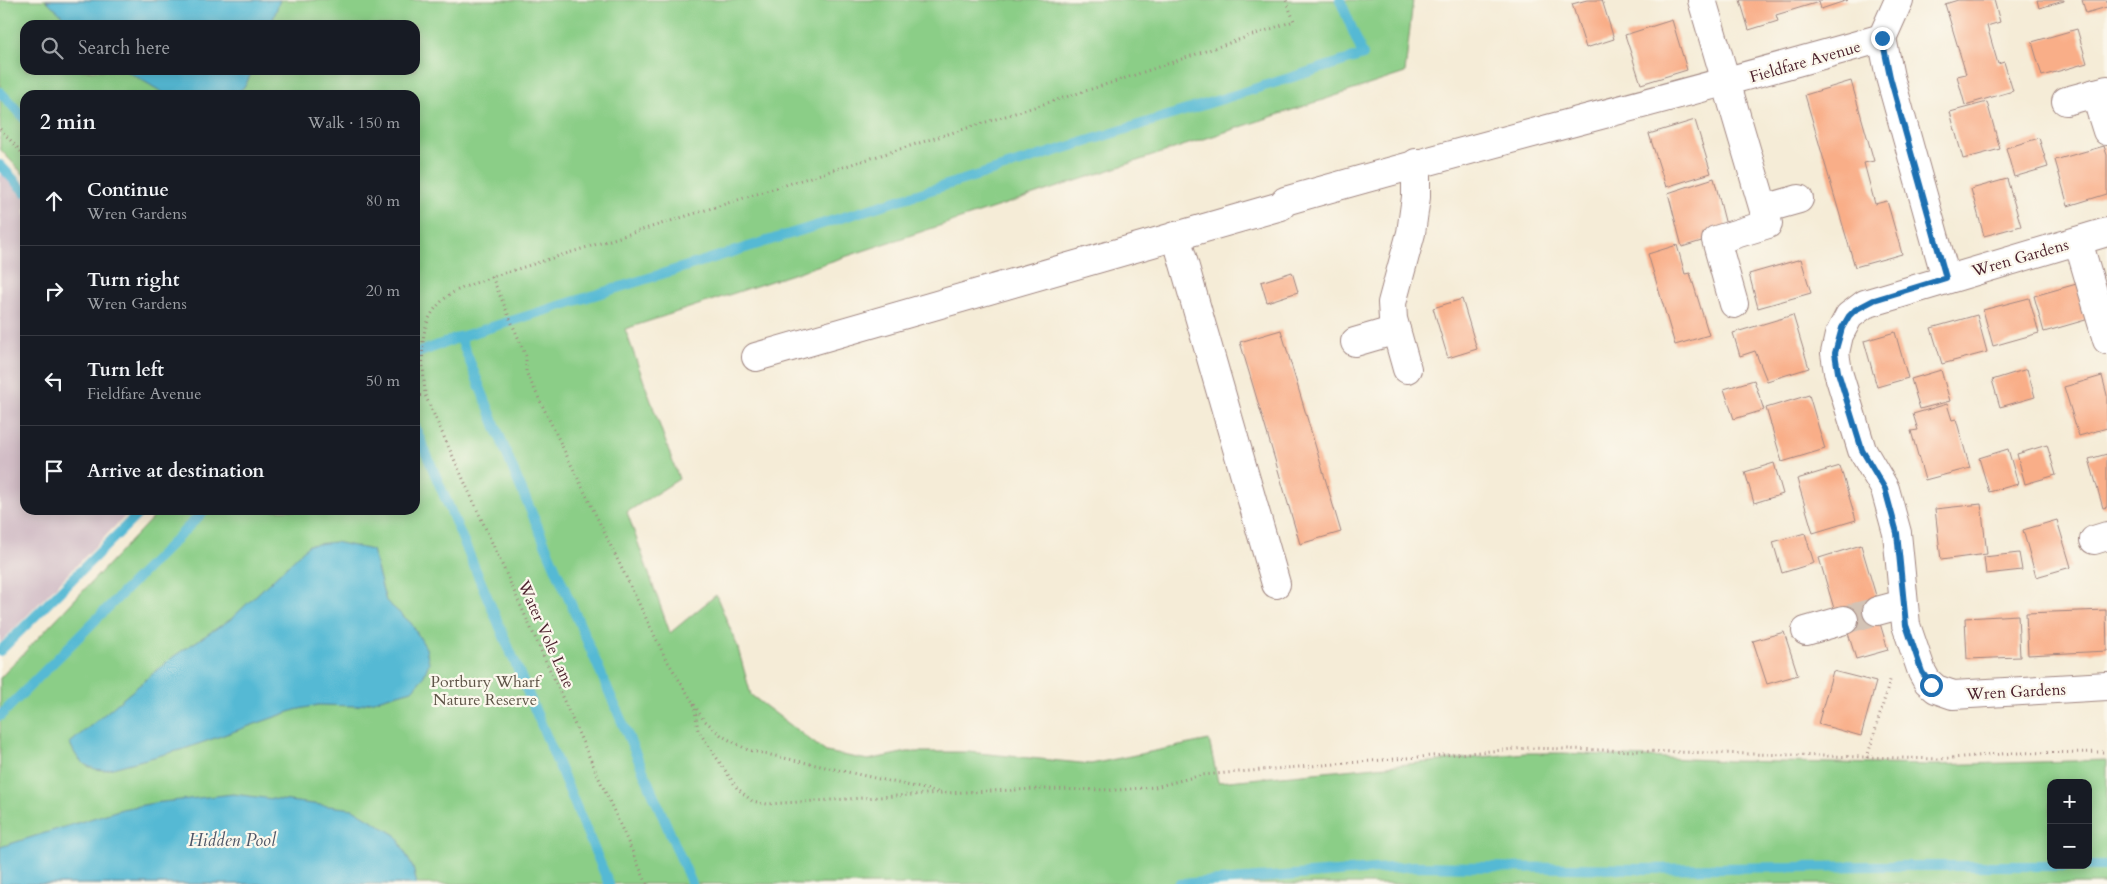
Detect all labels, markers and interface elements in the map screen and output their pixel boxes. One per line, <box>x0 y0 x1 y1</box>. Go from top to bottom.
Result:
search box <box>20 20 420 75</box>
route end <box>1871 27 1894 50</box>
icon: search <box>38 34 66 62</box>
text: Search here <box>78 35 170 61</box>
street label: Fieldfare Avenue <box>1747 36 1863 88</box>
text: 2 min <box>40 108 96 137</box>
text: Walk · 150 m <box>308 112 400 134</box>
text: Continue <box>87 177 169 203</box>
icon: ahead <box>40 187 68 215</box>
text: 80 m <box>366 190 400 212</box>
text: Wren Gardens <box>87 203 187 225</box>
street label: Wren Gardens <box>1968 234 2071 283</box>
text: Turn right <box>87 267 179 293</box>
icon: right <box>40 277 68 305</box>
text: 20 m <box>366 280 400 302</box>
text: Wren Gardens <box>87 293 187 315</box>
text: Turn left <box>87 357 164 383</box>
icon: left <box>40 367 68 395</box>
text: 50 m <box>366 370 400 392</box>
text: Fieldfare Avenue <box>87 383 202 405</box>
icon: arrive <box>40 457 68 485</box>
text: Arrive at destination <box>87 458 264 484</box>
street label: Water Vole Lane <box>512 576 580 692</box>
park label: Portbury Wharf Nature Reserve <box>430 671 543 711</box>
route start <box>1920 674 1943 697</box>
street label: Wren Gardens <box>1965 678 2066 706</box>
map controls <box>2047 779 2092 869</box>
button: + <box>2047 779 2092 824</box>
button: − <box>2047 824 2092 869</box>
water label: Hidden Pool <box>188 828 277 853</box>

